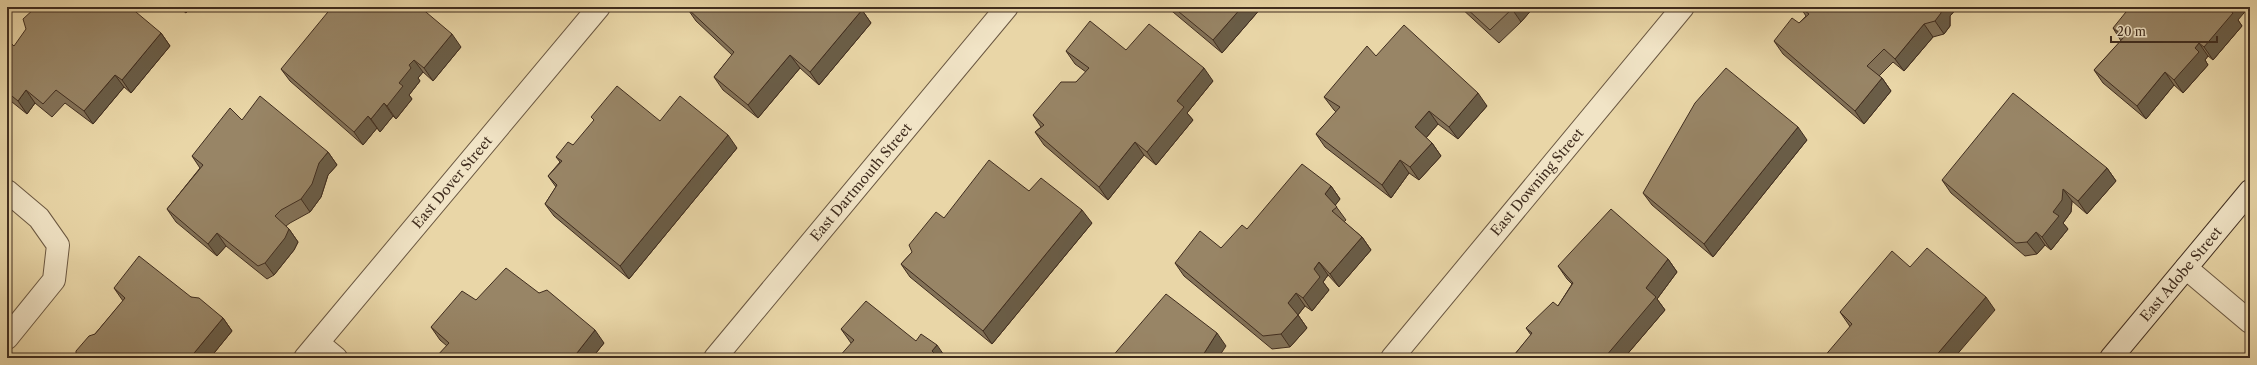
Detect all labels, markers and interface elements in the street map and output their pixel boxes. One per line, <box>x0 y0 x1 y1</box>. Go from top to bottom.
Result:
scale bar <box>2111 18 2217 44</box>
text: 20 m <box>2117 24 2146 39</box>
street label: East Dartmouth Street <box>806 119 916 245</box>
street label: East Downing Street <box>1487 124 1587 240</box>
street label: East Dover Street <box>408 132 496 232</box>
street label: East Adobe Street <box>2136 223 2226 325</box>

